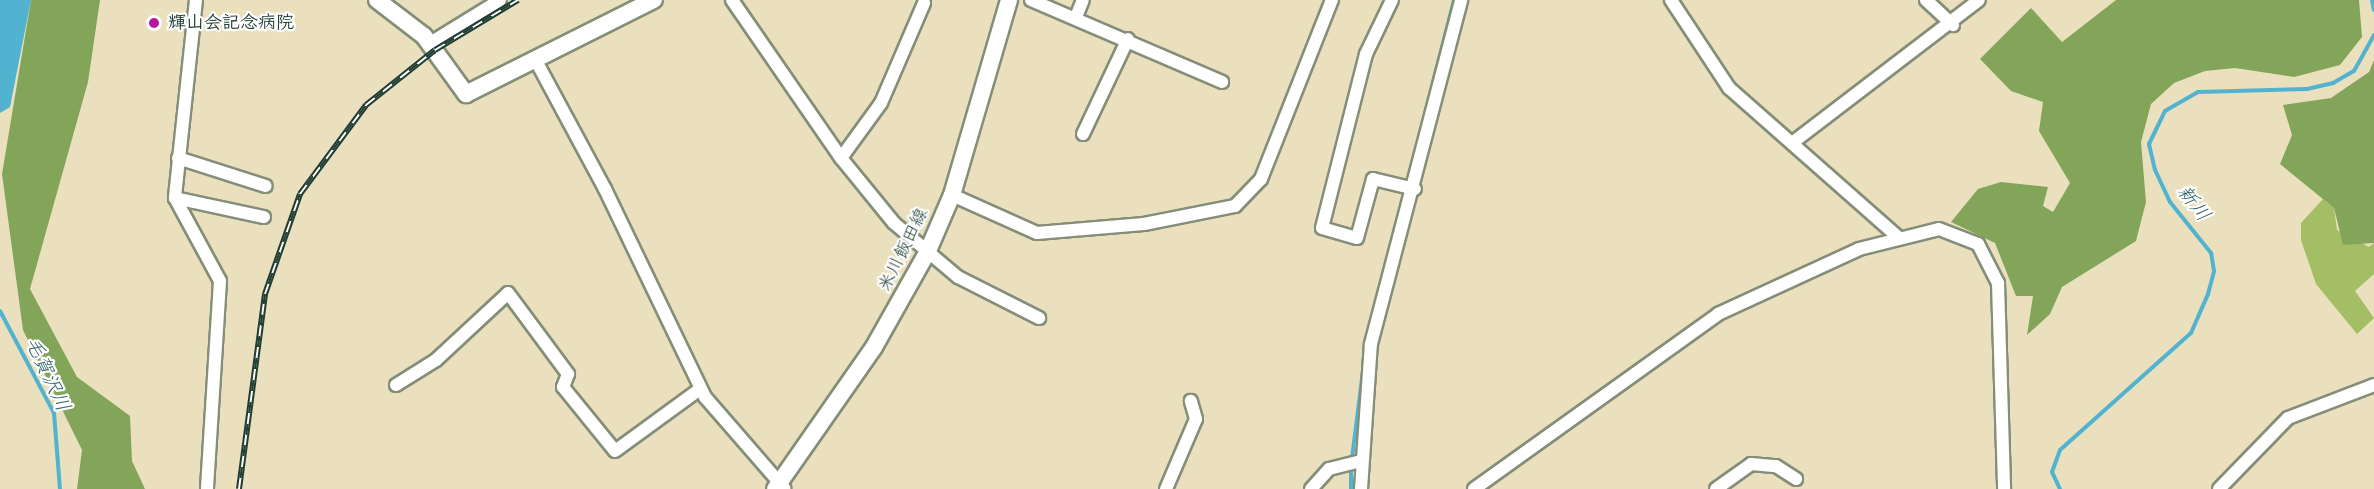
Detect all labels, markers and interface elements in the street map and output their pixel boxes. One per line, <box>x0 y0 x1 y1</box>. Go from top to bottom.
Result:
place label: 輝山会記念病院 <box>168 12 294 34</box>
marker: 輝山会記念病院 <box>145 14 163 32</box>
water label: 新川 <box>2172 180 2216 226</box>
street label: 米川飯田線 <box>875 205 933 295</box>
water label: 毛賀沢川 <box>20 333 76 415</box>

